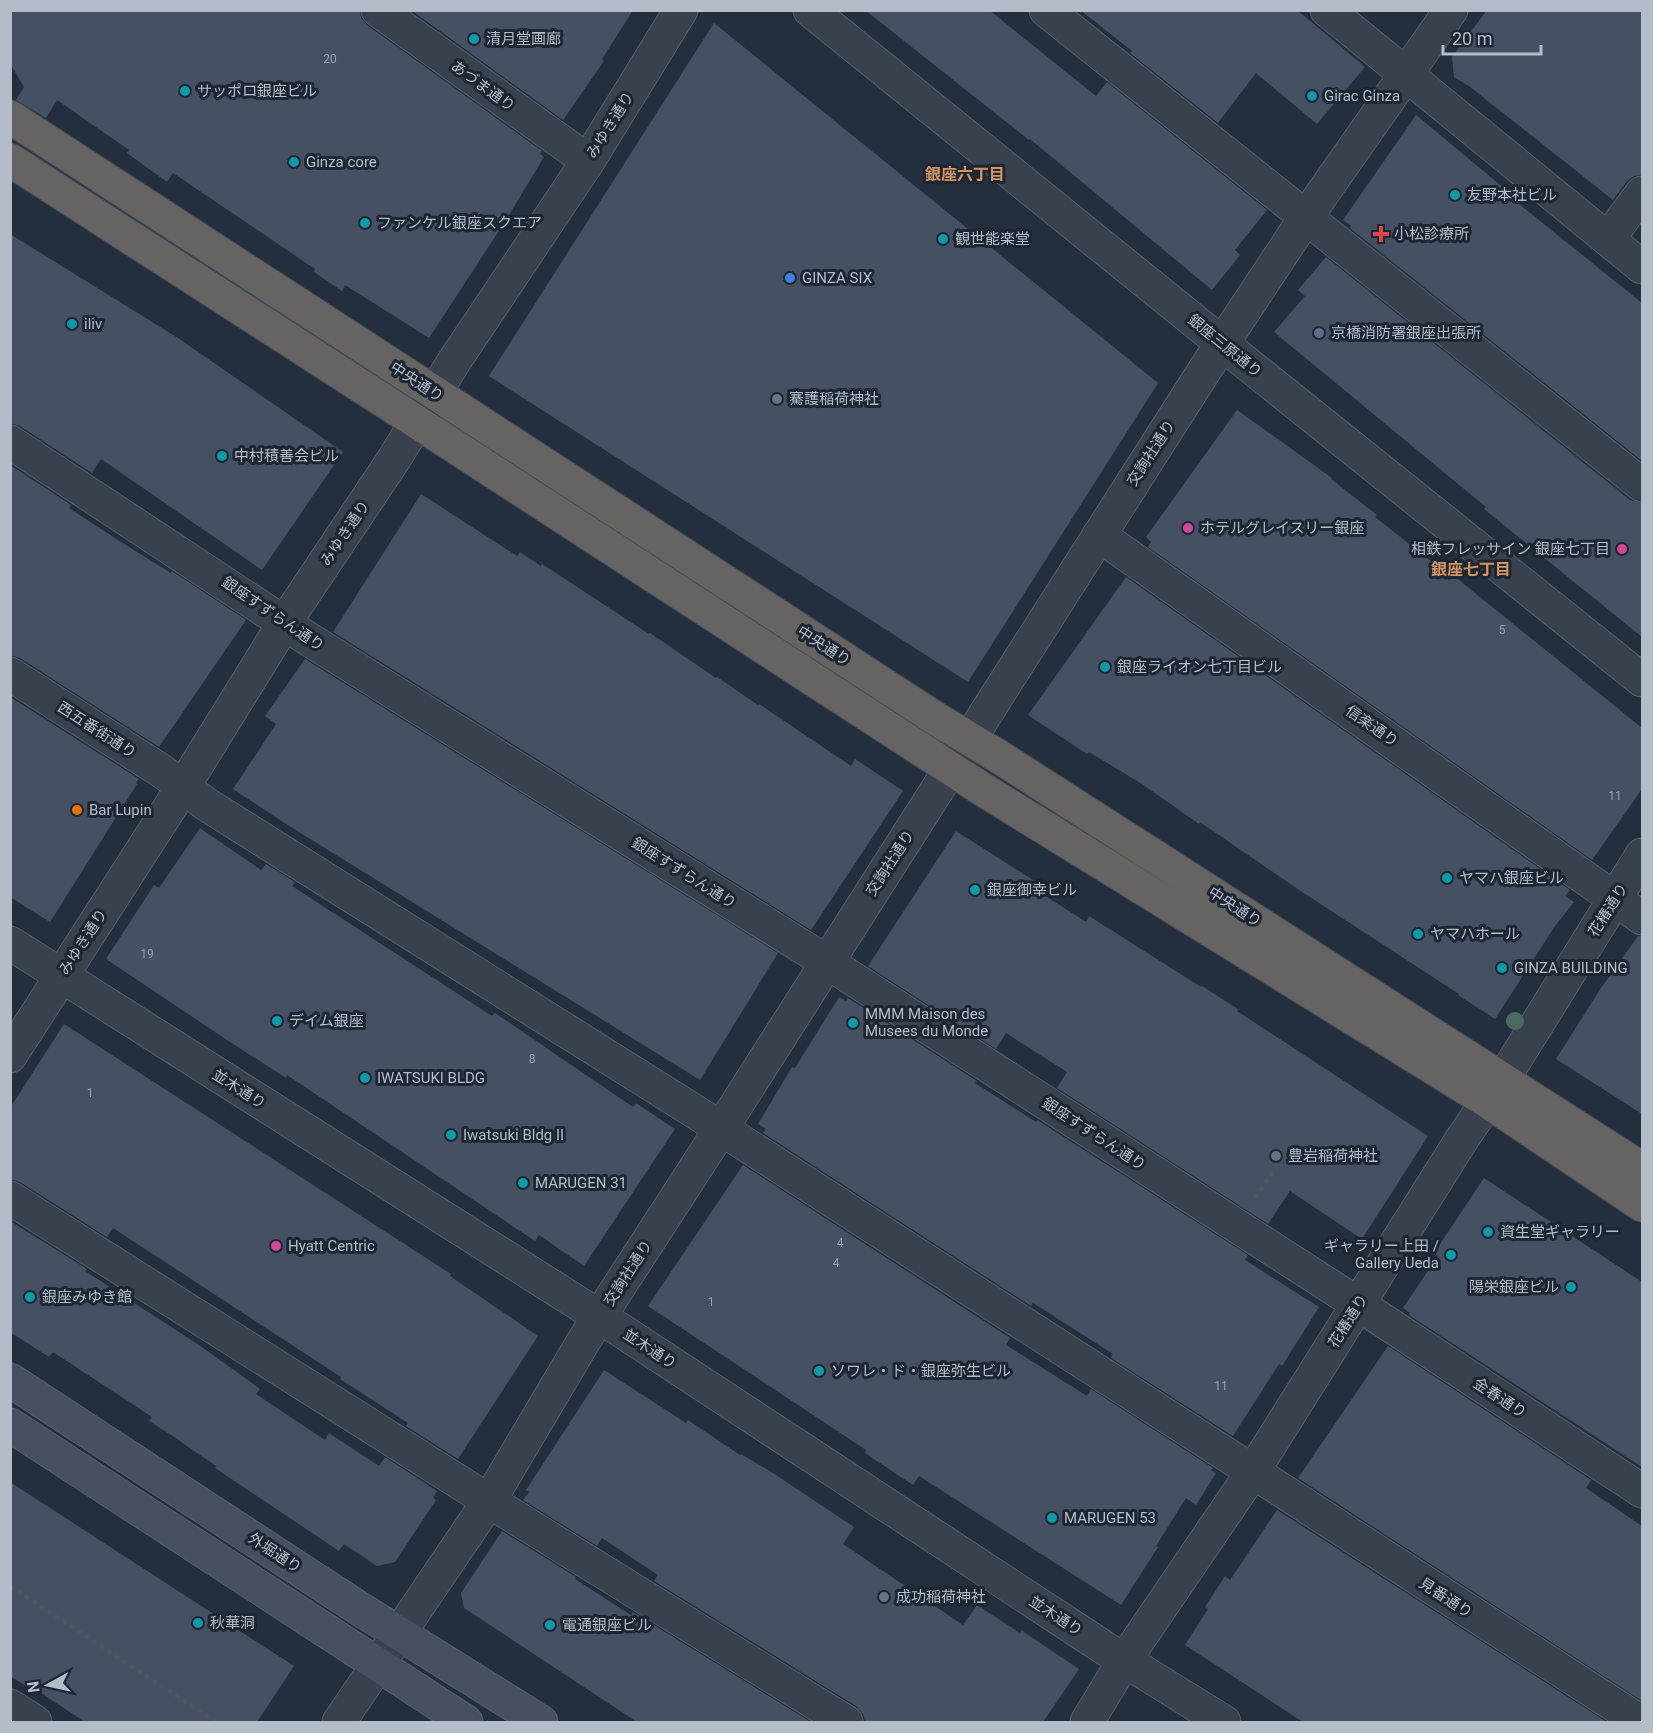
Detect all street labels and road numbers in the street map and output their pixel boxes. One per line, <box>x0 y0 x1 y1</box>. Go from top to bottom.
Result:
street label: あづま通り <box>447 57 519 115</box>
street label: みゆき通り <box>582 88 638 162</box>
street label: 銀座三原通り <box>1184 311 1266 381</box>
street label: 中央通り <box>387 358 447 406</box>
street label: 交詢社通り <box>1123 417 1179 489</box>
street label: みゆき通り <box>317 497 373 569</box>
street label: 銀座すずらん通り <box>218 573 328 655</box>
street label: 中央通り <box>794 622 854 670</box>
street label: 西五番街通り <box>54 698 140 762</box>
street label: 信楽通り <box>1342 701 1402 751</box>
street label: 交詢社通り <box>862 827 918 899</box>
street label: 銀座すずらん通り <box>628 834 740 912</box>
street label: 花椿通り <box>1584 880 1632 940</box>
street label: 中央通り <box>1205 883 1265 931</box>
street label: みゆき通り <box>55 906 111 978</box>
street label: 並木通り <box>209 1065 269 1113</box>
street label: 銀座すずらん通り <box>1039 1094 1149 1174</box>
street label: 交詢社通り <box>600 1237 656 1309</box>
street label: 花椿通り <box>1324 1291 1372 1351</box>
street label: 並木通り <box>620 1325 680 1373</box>
street label: 金春通り <box>1470 1374 1530 1422</box>
street label: 外堀通り <box>245 1529 305 1577</box>
street label: 見番通り <box>1416 1574 1476 1622</box>
street label: 並木通り <box>1026 1592 1086 1640</box>

